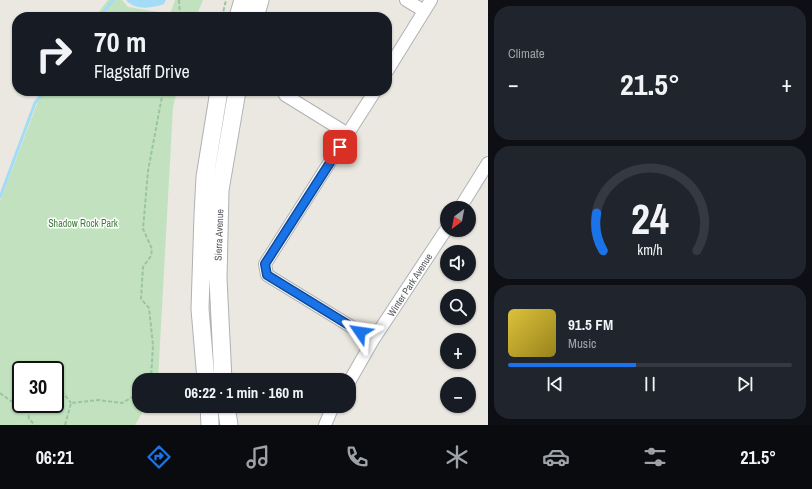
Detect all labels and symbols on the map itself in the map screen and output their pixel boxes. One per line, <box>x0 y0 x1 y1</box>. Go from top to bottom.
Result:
pin <box>323 130 357 164</box>
north arrow <box>440 201 476 237</box>
street label: Sierra Avenue <box>212 208 226 261</box>
park label: Shadow Rock Park <box>48 217 119 230</box>
street label: Winter Park Avenue <box>385 251 436 319</box>
position arrow <box>339 311 381 353</box>
speed limit sign: 30 <box>12 361 64 413</box>

